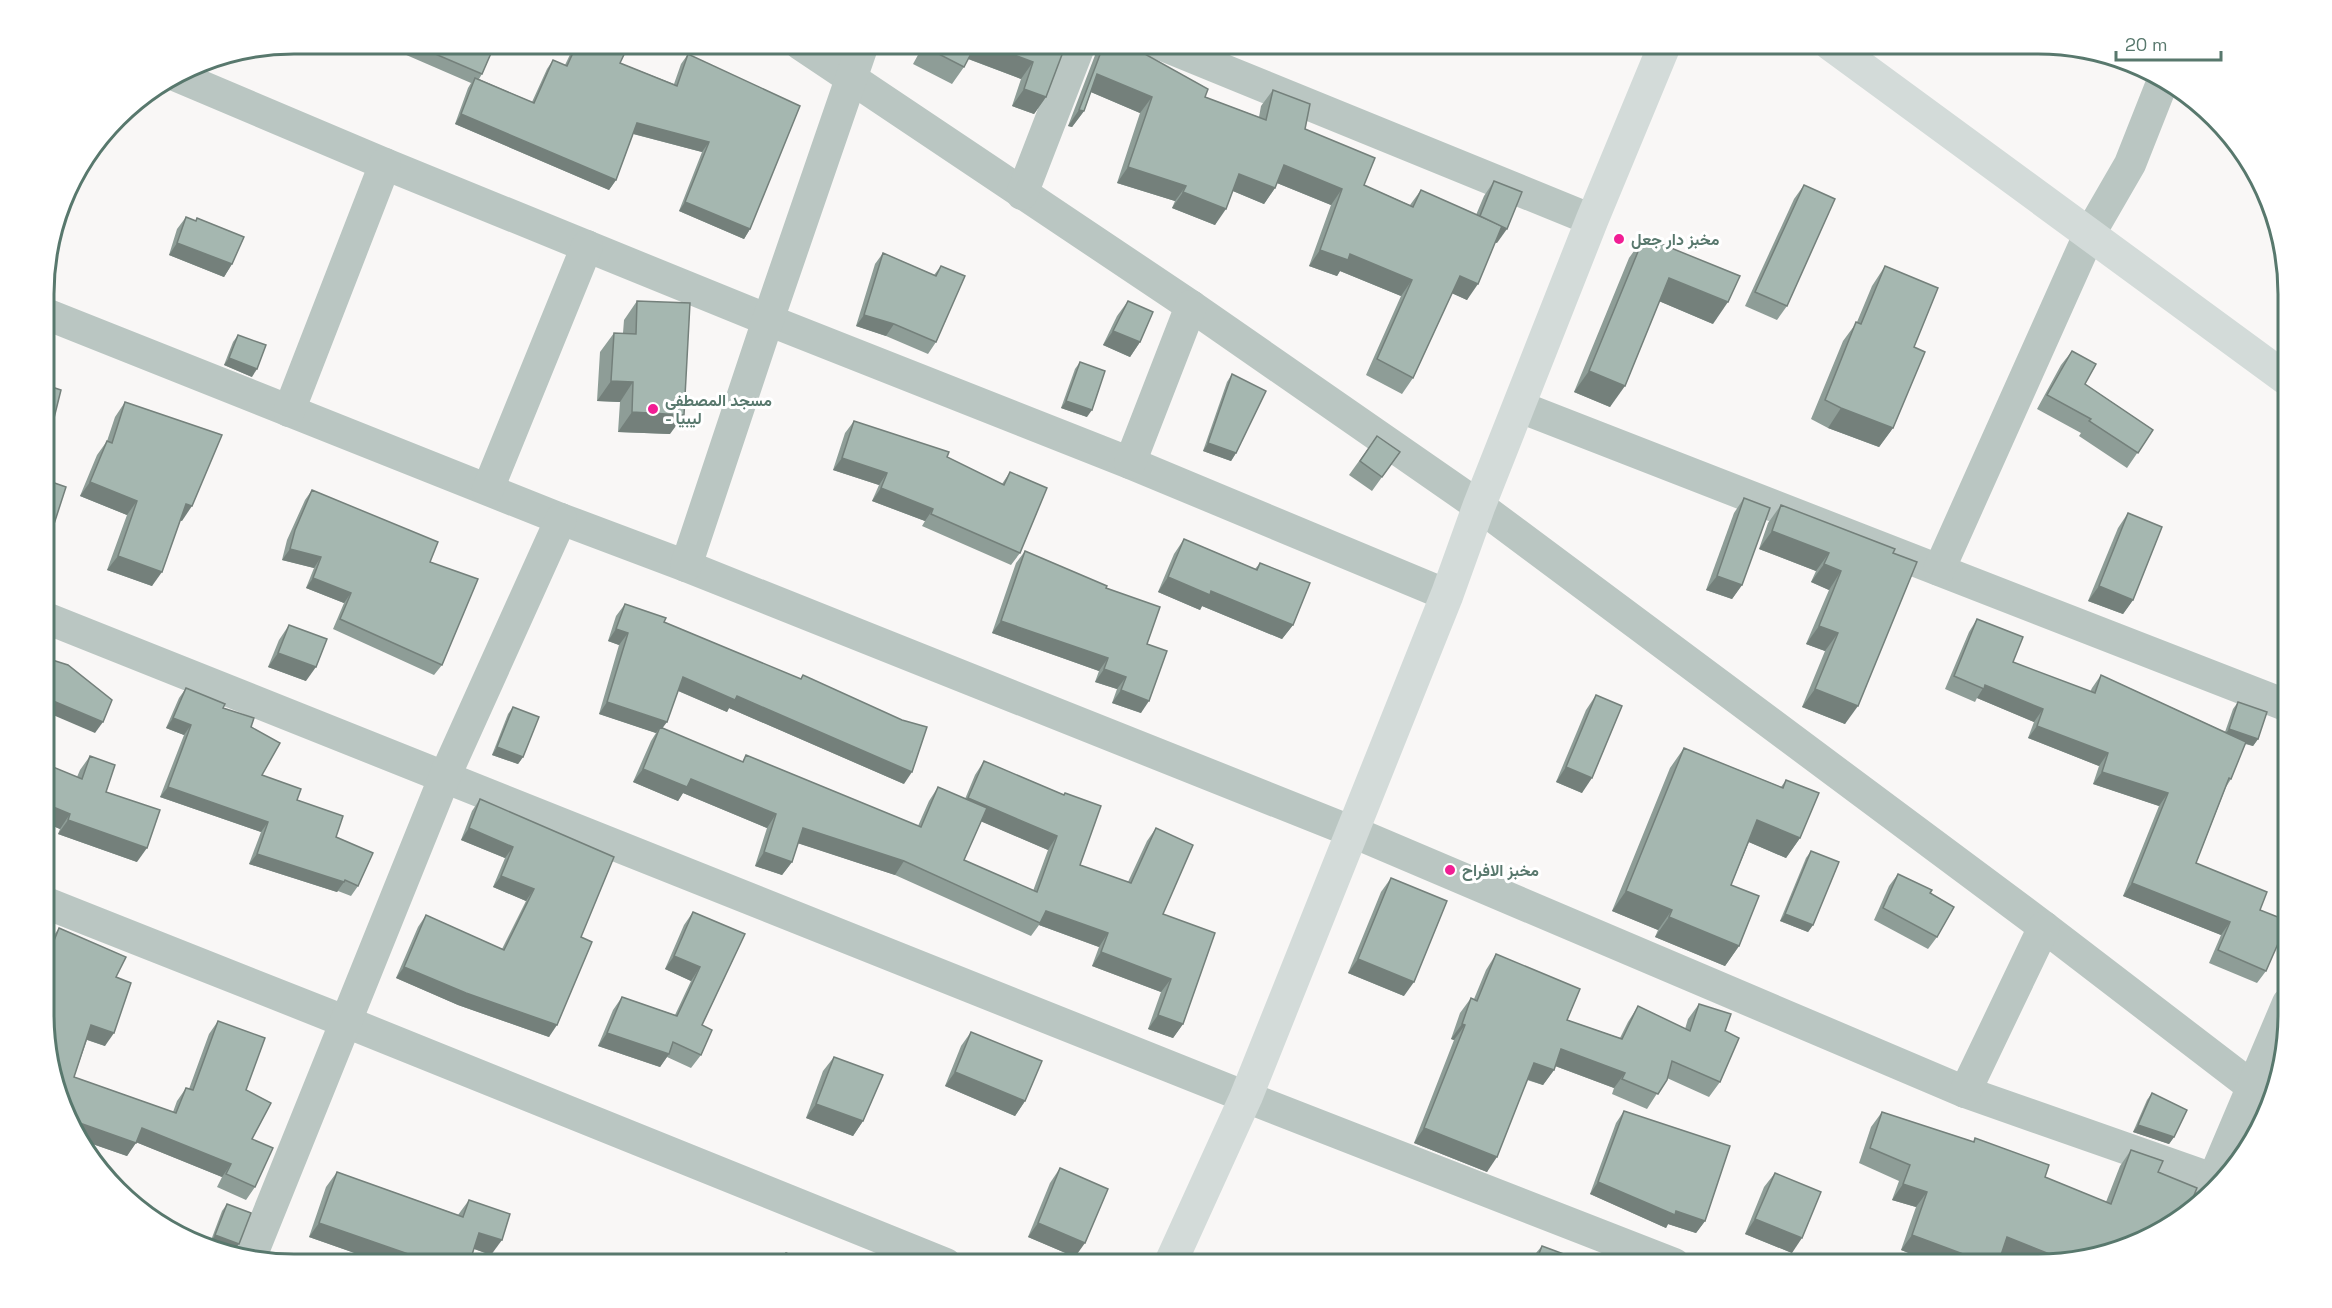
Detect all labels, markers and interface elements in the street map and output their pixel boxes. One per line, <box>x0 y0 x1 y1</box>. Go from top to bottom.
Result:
scale bar <box>2116 24 2221 62</box>
text: 20 m <box>2125 33 2168 56</box>
place label: مخبز دار جعل <box>1631 229 1720 250</box>
marker: مخبز دار جعل <box>1612 232 1626 246</box>
place label: مسجد المصطفى - ليبيا <box>665 390 772 429</box>
marker: مسجد المصطفى - ليبيا <box>646 402 660 416</box>
place label: مخبز الافراح <box>1462 860 1539 881</box>
marker: مخبز الافراح <box>1443 863 1457 877</box>

